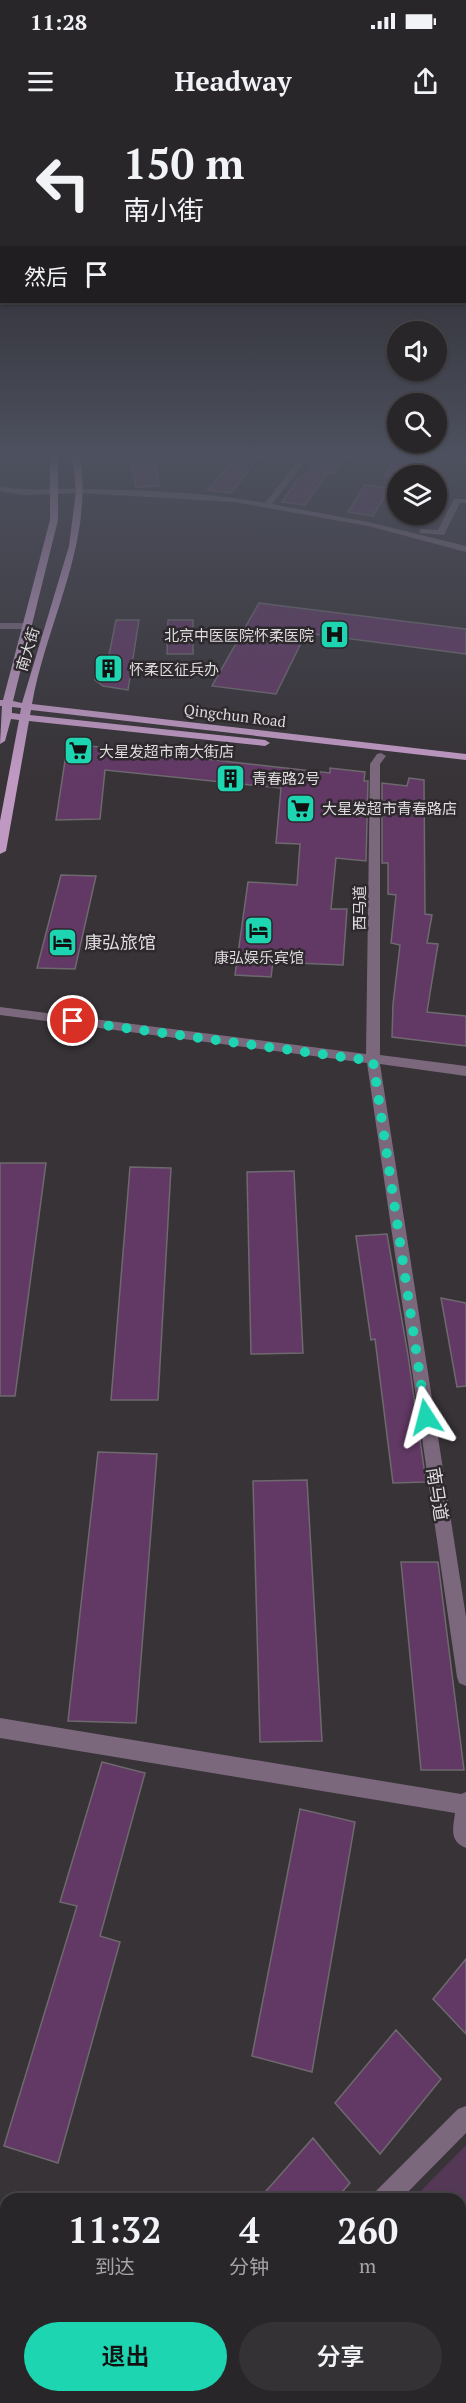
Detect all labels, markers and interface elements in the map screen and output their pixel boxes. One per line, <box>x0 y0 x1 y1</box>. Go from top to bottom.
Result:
text: 11:28 <box>30 7 87 36</box>
text: Headway <box>175 63 291 99</box>
icon: menu <box>24 65 57 98</box>
icon: share <box>409 65 442 98</box>
text: 150 m <box>123 135 244 191</box>
icon: left <box>24 144 102 222</box>
text: 南小街 <box>123 192 204 228</box>
icon: arrive <box>80 258 113 291</box>
text: 然后 <box>24 262 68 291</box>
map controls <box>387 321 447 525</box>
button: sound <box>387 321 447 381</box>
button: search <box>387 393 447 453</box>
button: layers <box>387 465 447 525</box>
hospital icon: 北京中医医院怀柔医院 <box>319 619 351 651</box>
street label: 南大街 <box>11 625 43 673</box>
place label: 北京中医医院怀柔医院 <box>164 625 314 645</box>
building icon: 怀柔区征兵办 <box>92 653 124 685</box>
place label: 怀柔区征兵办 <box>129 659 219 679</box>
street label: Qingchun Road <box>183 699 287 731</box>
supermarket icon: 大星发超市南大街店 <box>62 735 94 767</box>
place label: 大星发超市南大街店 <box>99 741 234 761</box>
building icon: 青春路2号 <box>215 762 247 794</box>
place label: 青春路2号 <box>252 768 320 788</box>
supermarket icon: 大星发超市青春路店 <box>285 792 317 824</box>
place label: 大星发超市青春路店 <box>322 798 457 818</box>
street label: 西马道 <box>349 885 369 931</box>
hotel icon: 康弘娱乐宾馆 <box>243 914 275 946</box>
hotel icon: 康弘旅馆 <box>47 926 79 958</box>
place label: 康弘旅馆 <box>84 930 156 954</box>
place label: 康弘娱乐宾馆 <box>214 947 304 967</box>
pin <box>47 995 98 1046</box>
icon: arrive <box>56 1004 89 1037</box>
position arrow <box>394 1385 458 1449</box>
street label: 南马道 <box>422 1465 454 1523</box>
text: 11:32 <box>68 2206 162 2253</box>
text: 4 <box>239 2206 260 2253</box>
text: 260 <box>337 2207 398 2254</box>
text: m <box>359 2252 376 2279</box>
text: 到达 <box>95 2253 135 2280</box>
text: 分钟 <box>229 2253 269 2280</box>
button: 退出 <box>24 2322 227 2391</box>
button: 分享 <box>239 2322 442 2391</box>

